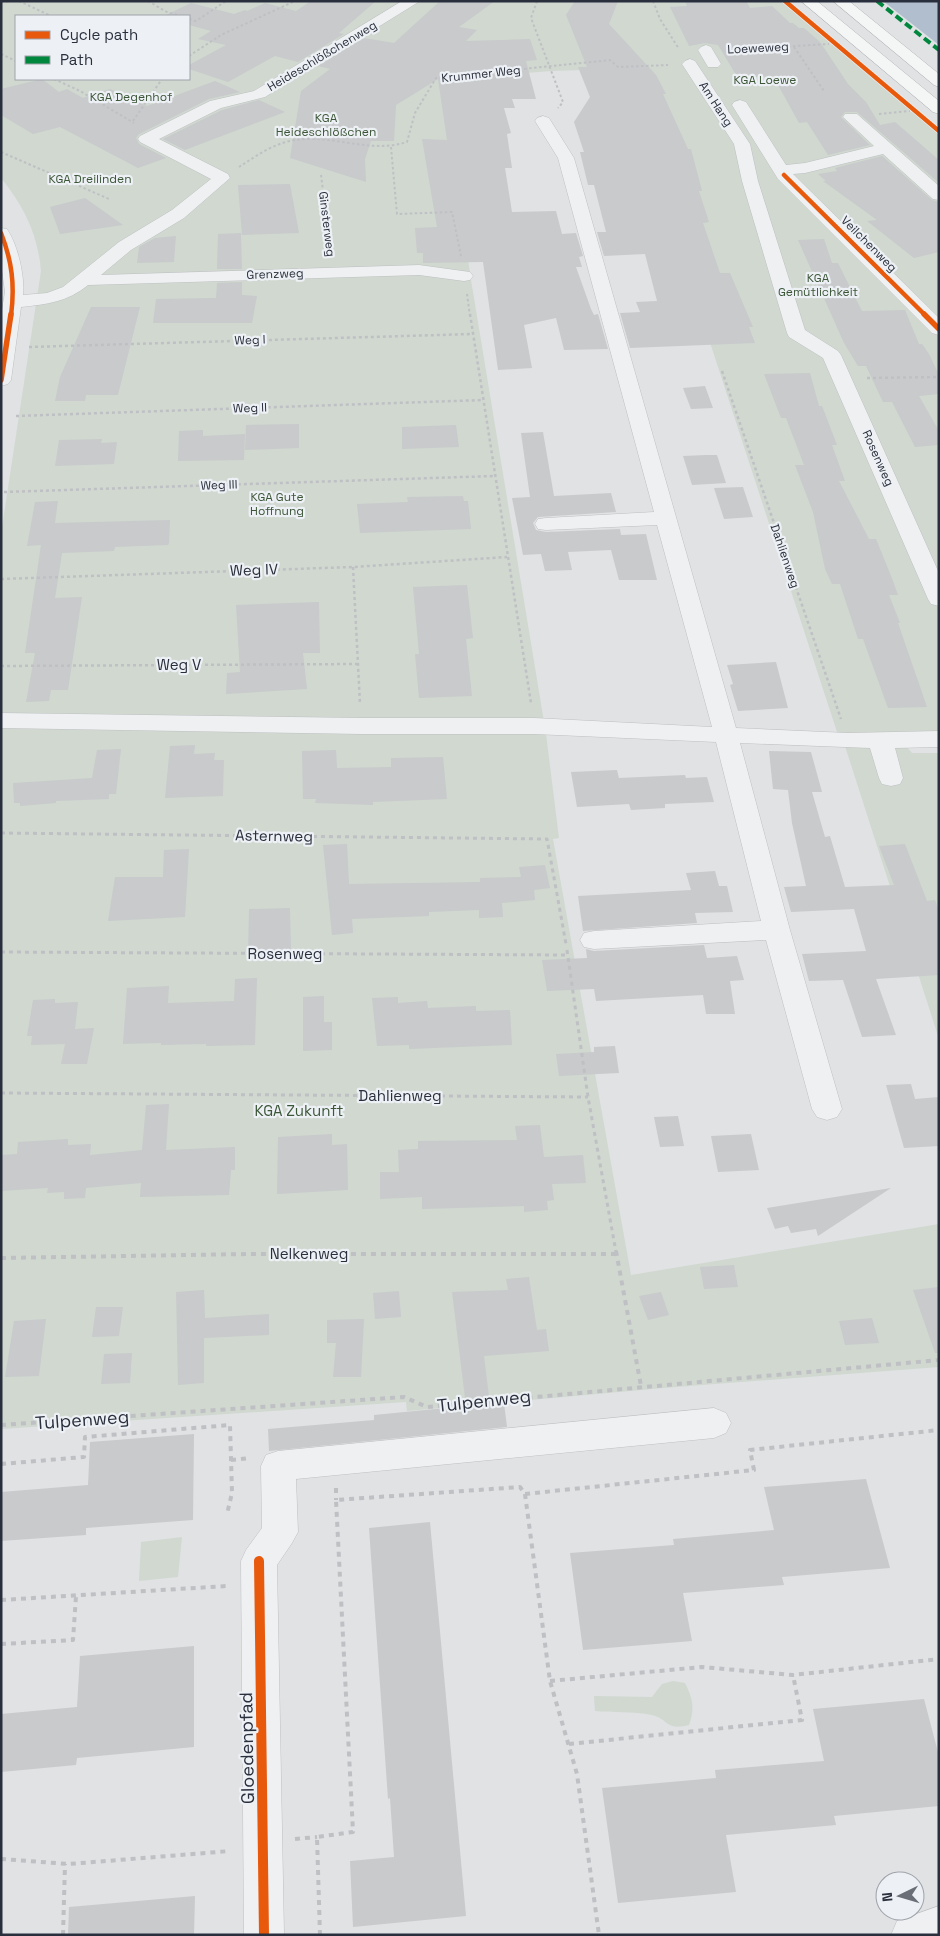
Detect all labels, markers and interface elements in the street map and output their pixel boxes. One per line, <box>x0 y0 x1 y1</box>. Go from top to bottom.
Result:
legend <box>15 15 190 80</box>
street label: Heideschlößchenweg <box>264 17 380 95</box>
text: Cycle path <box>60 25 138 44</box>
street label: Loeweweg <box>727 38 789 58</box>
text: Path <box>60 50 93 69</box>
street label: Krummer Weg <box>441 62 521 86</box>
park label: KGA Loewe <box>734 72 796 88</box>
street label: Am Hang <box>695 78 737 130</box>
park label: KGA Degenhof <box>90 89 172 105</box>
park label: KGA Heideschlößchen <box>276 110 376 140</box>
park label: KGA Dreilinden <box>48 171 132 187</box>
street label: Ginsterweg <box>315 190 339 258</box>
street label: Veilchenweg <box>837 212 901 276</box>
street label: Grenzweg <box>246 265 304 283</box>
park label: KGA Gemütlichkeit <box>778 270 858 300</box>
street label: Weg I <box>234 331 266 349</box>
street label: Weg II <box>233 399 267 417</box>
street label: Rosenweg <box>858 427 898 489</box>
street label: Weg III <box>200 476 238 494</box>
park label: KGA Gute Hoffnung <box>250 489 304 519</box>
street label: Dahlienweg <box>767 522 803 590</box>
street label: Weg IV <box>230 559 278 580</box>
street label: Weg V <box>157 655 201 674</box>
street label: Asternweg <box>235 825 313 846</box>
street label: Rosenweg <box>247 944 323 963</box>
street label: Dahlienweg <box>358 1086 442 1105</box>
park label: KGA Zukunft <box>255 1101 344 1120</box>
street label: Nelkenweg <box>270 1244 348 1263</box>
street label: Tulpenweg <box>436 1384 532 1417</box>
street label: Tulpenweg <box>34 1405 130 1434</box>
street label: Gloedenpfad <box>234 1692 259 1804</box>
north arrow <box>875 1871 925 1921</box>
text: N <box>878 1892 896 1903</box>

